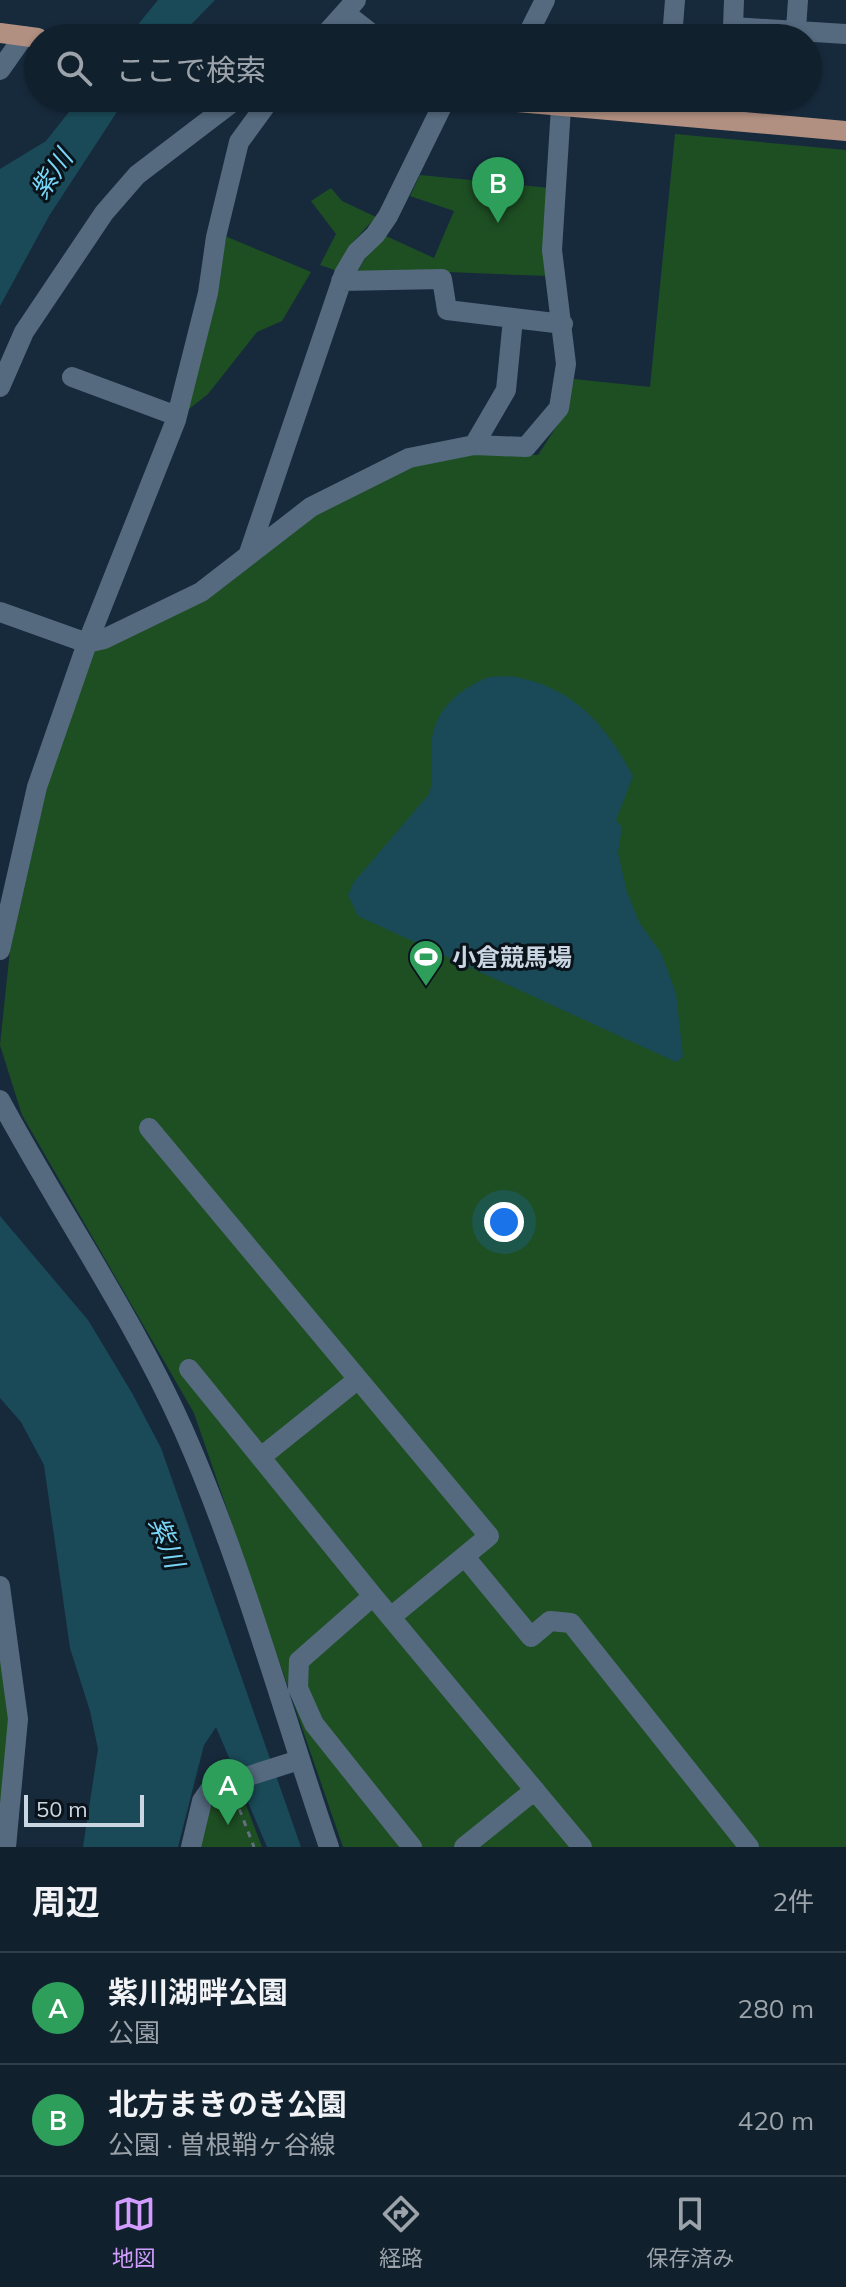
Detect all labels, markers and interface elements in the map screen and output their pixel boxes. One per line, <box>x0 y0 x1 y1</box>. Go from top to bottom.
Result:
search box <box>24 24 822 112</box>
icon: search <box>52 46 96 90</box>
text: ここで検索 <box>116 51 266 89</box>
water label: 紫川 <box>23 141 81 205</box>
pin: B <box>472 157 524 223</box>
sports icon: 小倉競馬場 <box>407 938 445 988</box>
place label: 小倉競馬場 <box>452 942 572 972</box>
your location <box>484 1202 524 1242</box>
water label: 紫川 <box>142 1512 193 1575</box>
pin: A <box>202 1759 254 1825</box>
scale bar <box>24 1791 144 1827</box>
text: 50 m <box>36 1795 87 1823</box>
text: 周辺 <box>32 1880 100 1923</box>
text: 2件 <box>772 1885 814 1918</box>
text: 紫川湖畔公園 <box>108 1973 288 2011</box>
text: A <box>48 1992 68 2025</box>
text: 280 m <box>738 1992 814 2025</box>
text: 公園 <box>108 2016 160 2049</box>
text: 北方まきのき公園 <box>108 2085 347 2123</box>
text: B <box>49 2104 67 2137</box>
text: 420 m <box>738 2104 814 2137</box>
text: 公園 · 曽根鞘ヶ谷線 <box>108 2128 336 2161</box>
tab: 地図 <box>112 2192 156 2272</box>
tab: 経路 <box>379 2192 423 2272</box>
tab: 保存済み <box>646 2192 734 2272</box>

